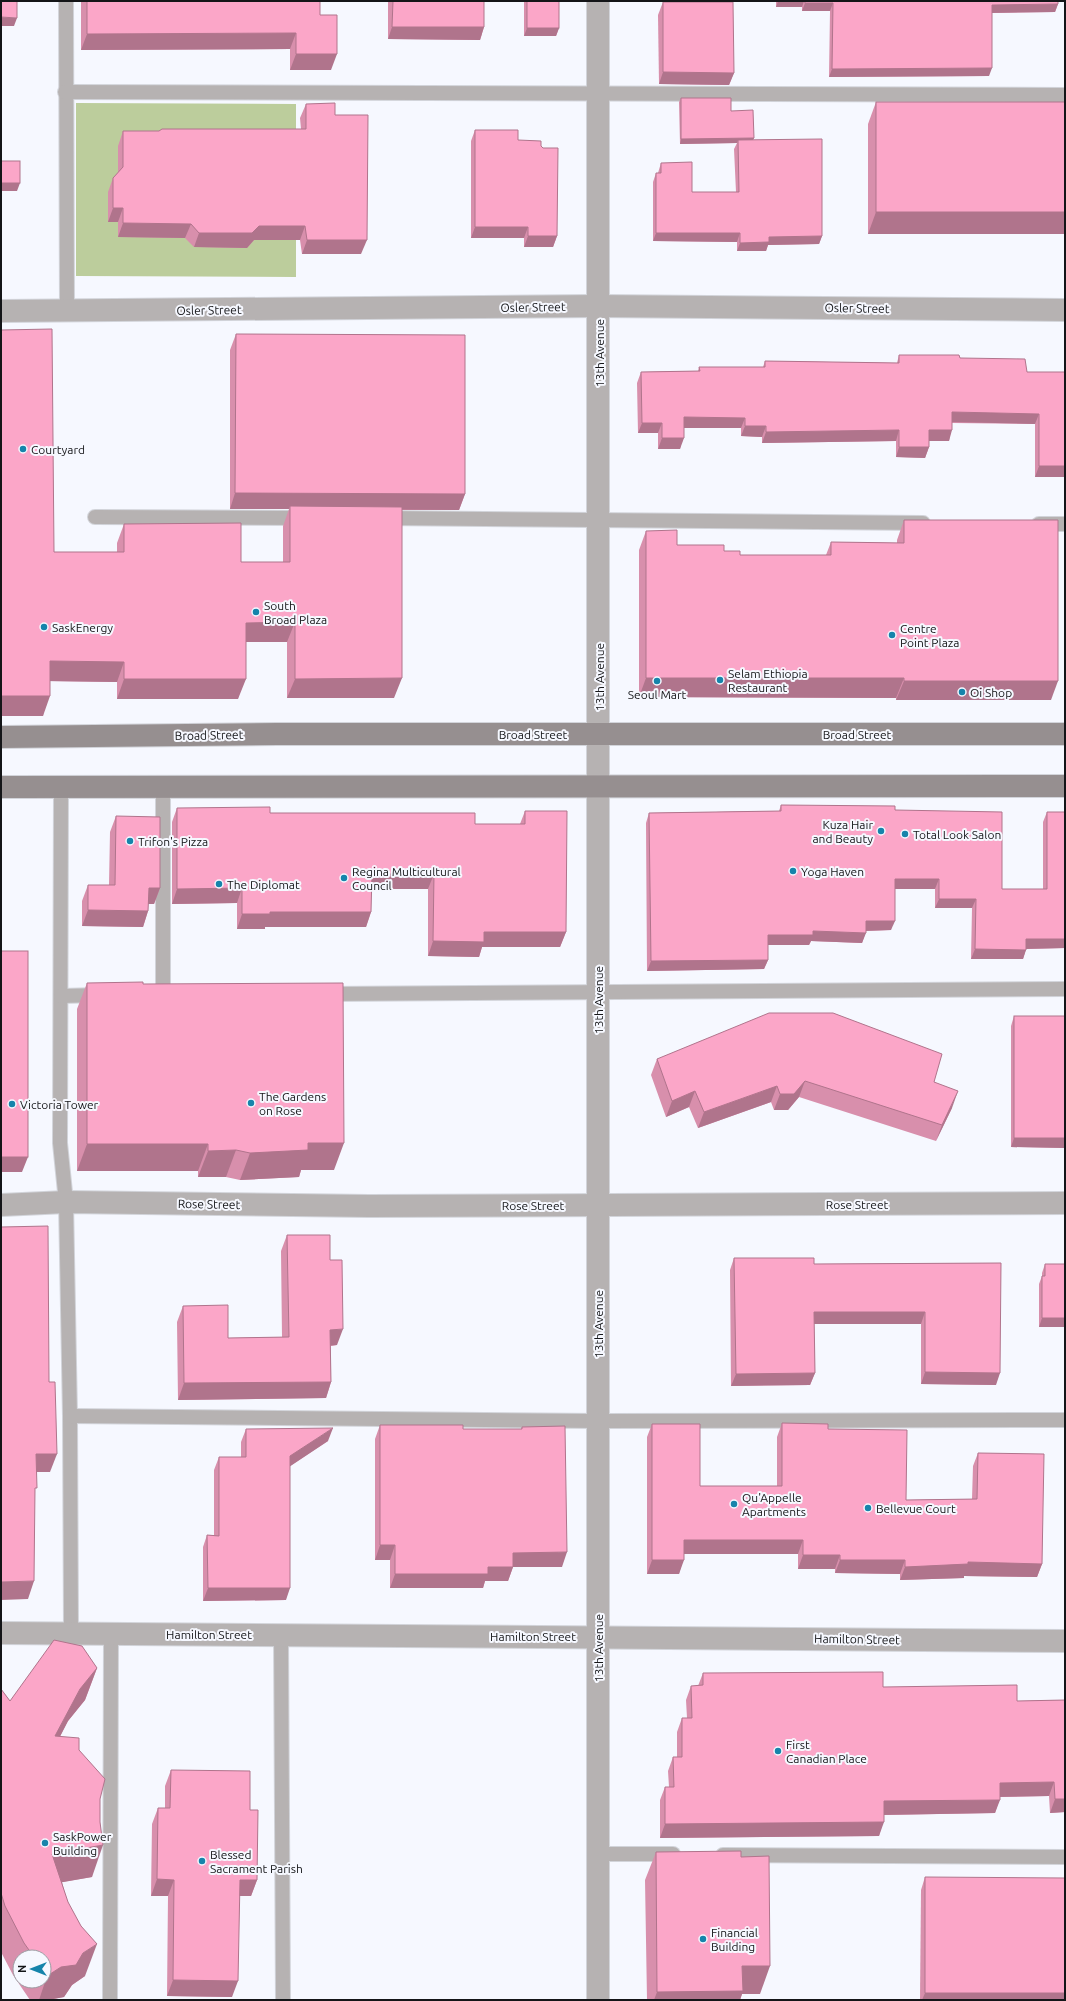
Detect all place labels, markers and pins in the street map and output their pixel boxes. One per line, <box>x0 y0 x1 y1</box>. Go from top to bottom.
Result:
place label: Courtyard <box>31 443 85 456</box>
marker: Courtyard <box>18 444 28 454</box>
place label: South Broad Plaza <box>264 599 327 626</box>
marker: South Broad Plaza <box>251 607 261 617</box>
place label: SaskEnergy <box>52 621 113 634</box>
marker: SaskEnergy <box>39 622 49 632</box>
place label: Centre Point Plaza <box>900 622 959 649</box>
marker: Centre Point Plaza <box>887 630 897 640</box>
place label: Selam Ethiopia Restaurant <box>728 667 808 694</box>
marker: Selam Ethiopia Restaurant <box>715 675 725 685</box>
marker: Seoul Mart <box>652 676 662 686</box>
place label: Oi Shop <box>970 686 1012 699</box>
marker: Oi Shop <box>957 687 967 697</box>
place label: Seoul Mart <box>628 688 687 701</box>
place label: Kuza Hair and Beauty <box>812 818 873 845</box>
marker: Kuza Hair and Beauty <box>876 826 886 836</box>
place label: Total Look Salon <box>913 828 1001 841</box>
marker: Total Look Salon <box>900 829 910 839</box>
place label: Trifon's Pizza <box>138 835 208 848</box>
marker: Trifon's Pizza <box>125 836 135 846</box>
place label: Regina Multicultural Council <box>352 865 461 892</box>
place label: Yoga Haven <box>801 865 864 878</box>
marker: Yoga Haven <box>788 866 798 876</box>
marker: Regina Multicultural Council <box>339 873 349 883</box>
place label: The Diplomat <box>227 878 300 891</box>
marker: The Diplomat <box>214 879 224 889</box>
place label: The Gardens on Rose <box>259 1090 326 1117</box>
place label: Victoria Tower <box>20 1098 99 1111</box>
marker: The Gardens on Rose <box>246 1098 256 1108</box>
marker: Victoria Tower <box>7 1099 17 1109</box>
place label: Qu'Appelle Apartments <box>742 1491 806 1518</box>
marker: Qu'Appelle Apartments <box>729 1499 739 1509</box>
place label: Bellevue Court <box>876 1502 956 1515</box>
marker: Bellevue Court <box>863 1503 873 1513</box>
place label: First Canadian Place <box>786 1738 867 1765</box>
marker: First Canadian Place <box>773 1746 783 1756</box>
place label: SaskPower Building <box>53 1830 112 1857</box>
marker: SaskPower Building <box>40 1838 50 1848</box>
place label: Blessed Sacrament Parish <box>210 1848 303 1875</box>
marker: Blessed Sacrament Parish <box>197 1856 207 1866</box>
place label: Financial Building <box>711 1926 758 1953</box>
marker: Financial Building <box>698 1934 708 1944</box>

